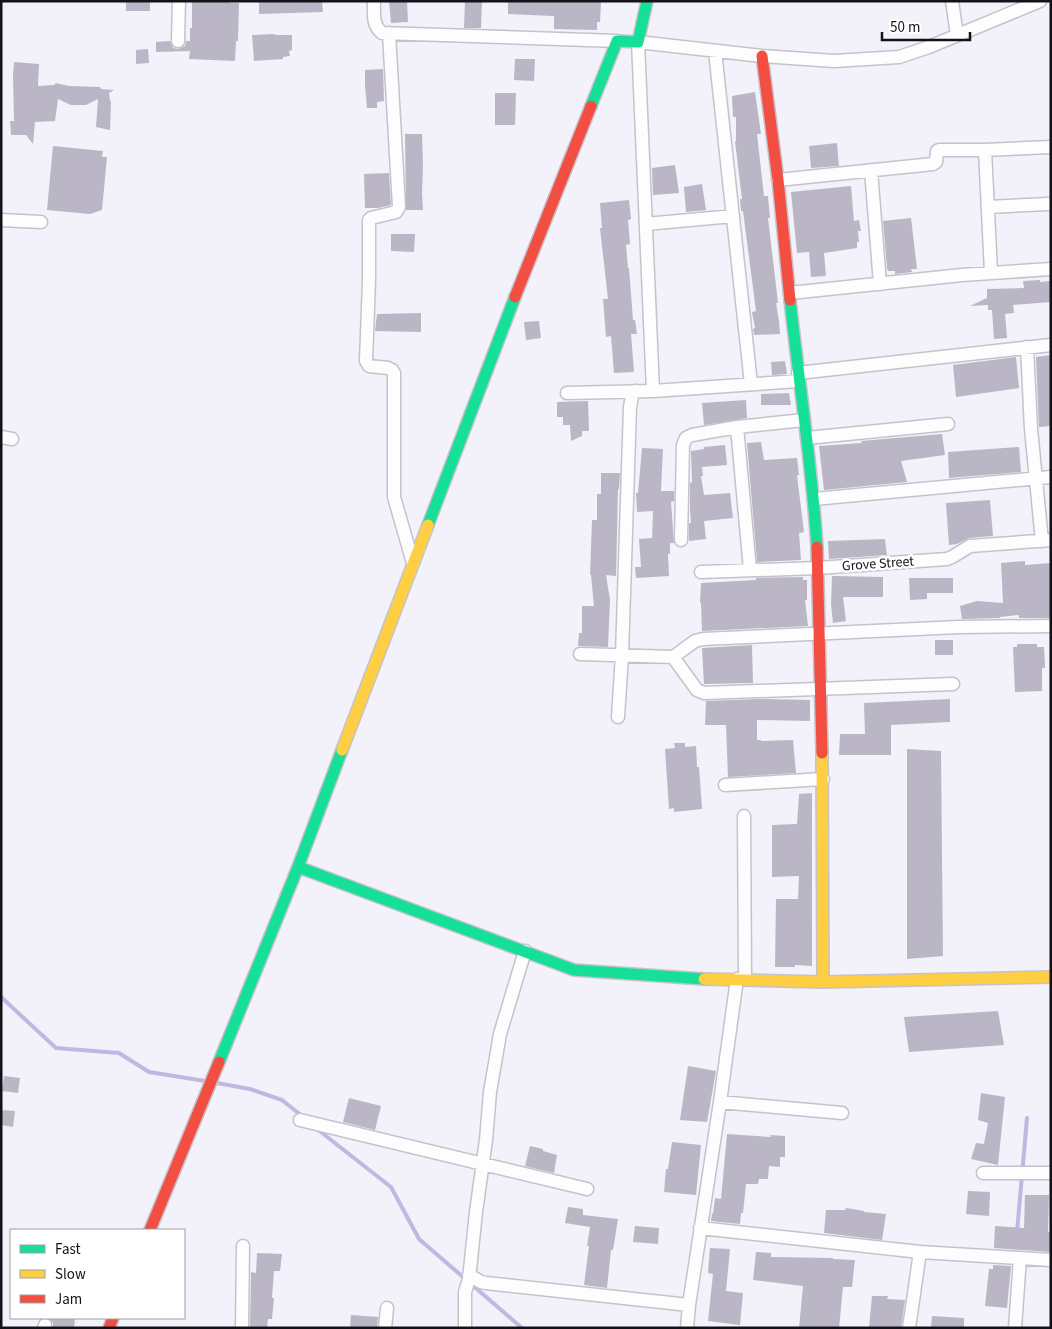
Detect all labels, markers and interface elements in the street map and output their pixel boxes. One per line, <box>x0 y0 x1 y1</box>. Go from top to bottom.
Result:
scale bar <box>882 10 970 42</box>
text: 50 m <box>890 17 920 38</box>
street label: Grove Street <box>841 551 915 576</box>
legend <box>10 1229 185 1319</box>
text: Fast <box>55 1239 81 1260</box>
text: Slow <box>55 1264 86 1285</box>
text: Jam <box>55 1289 82 1310</box>

